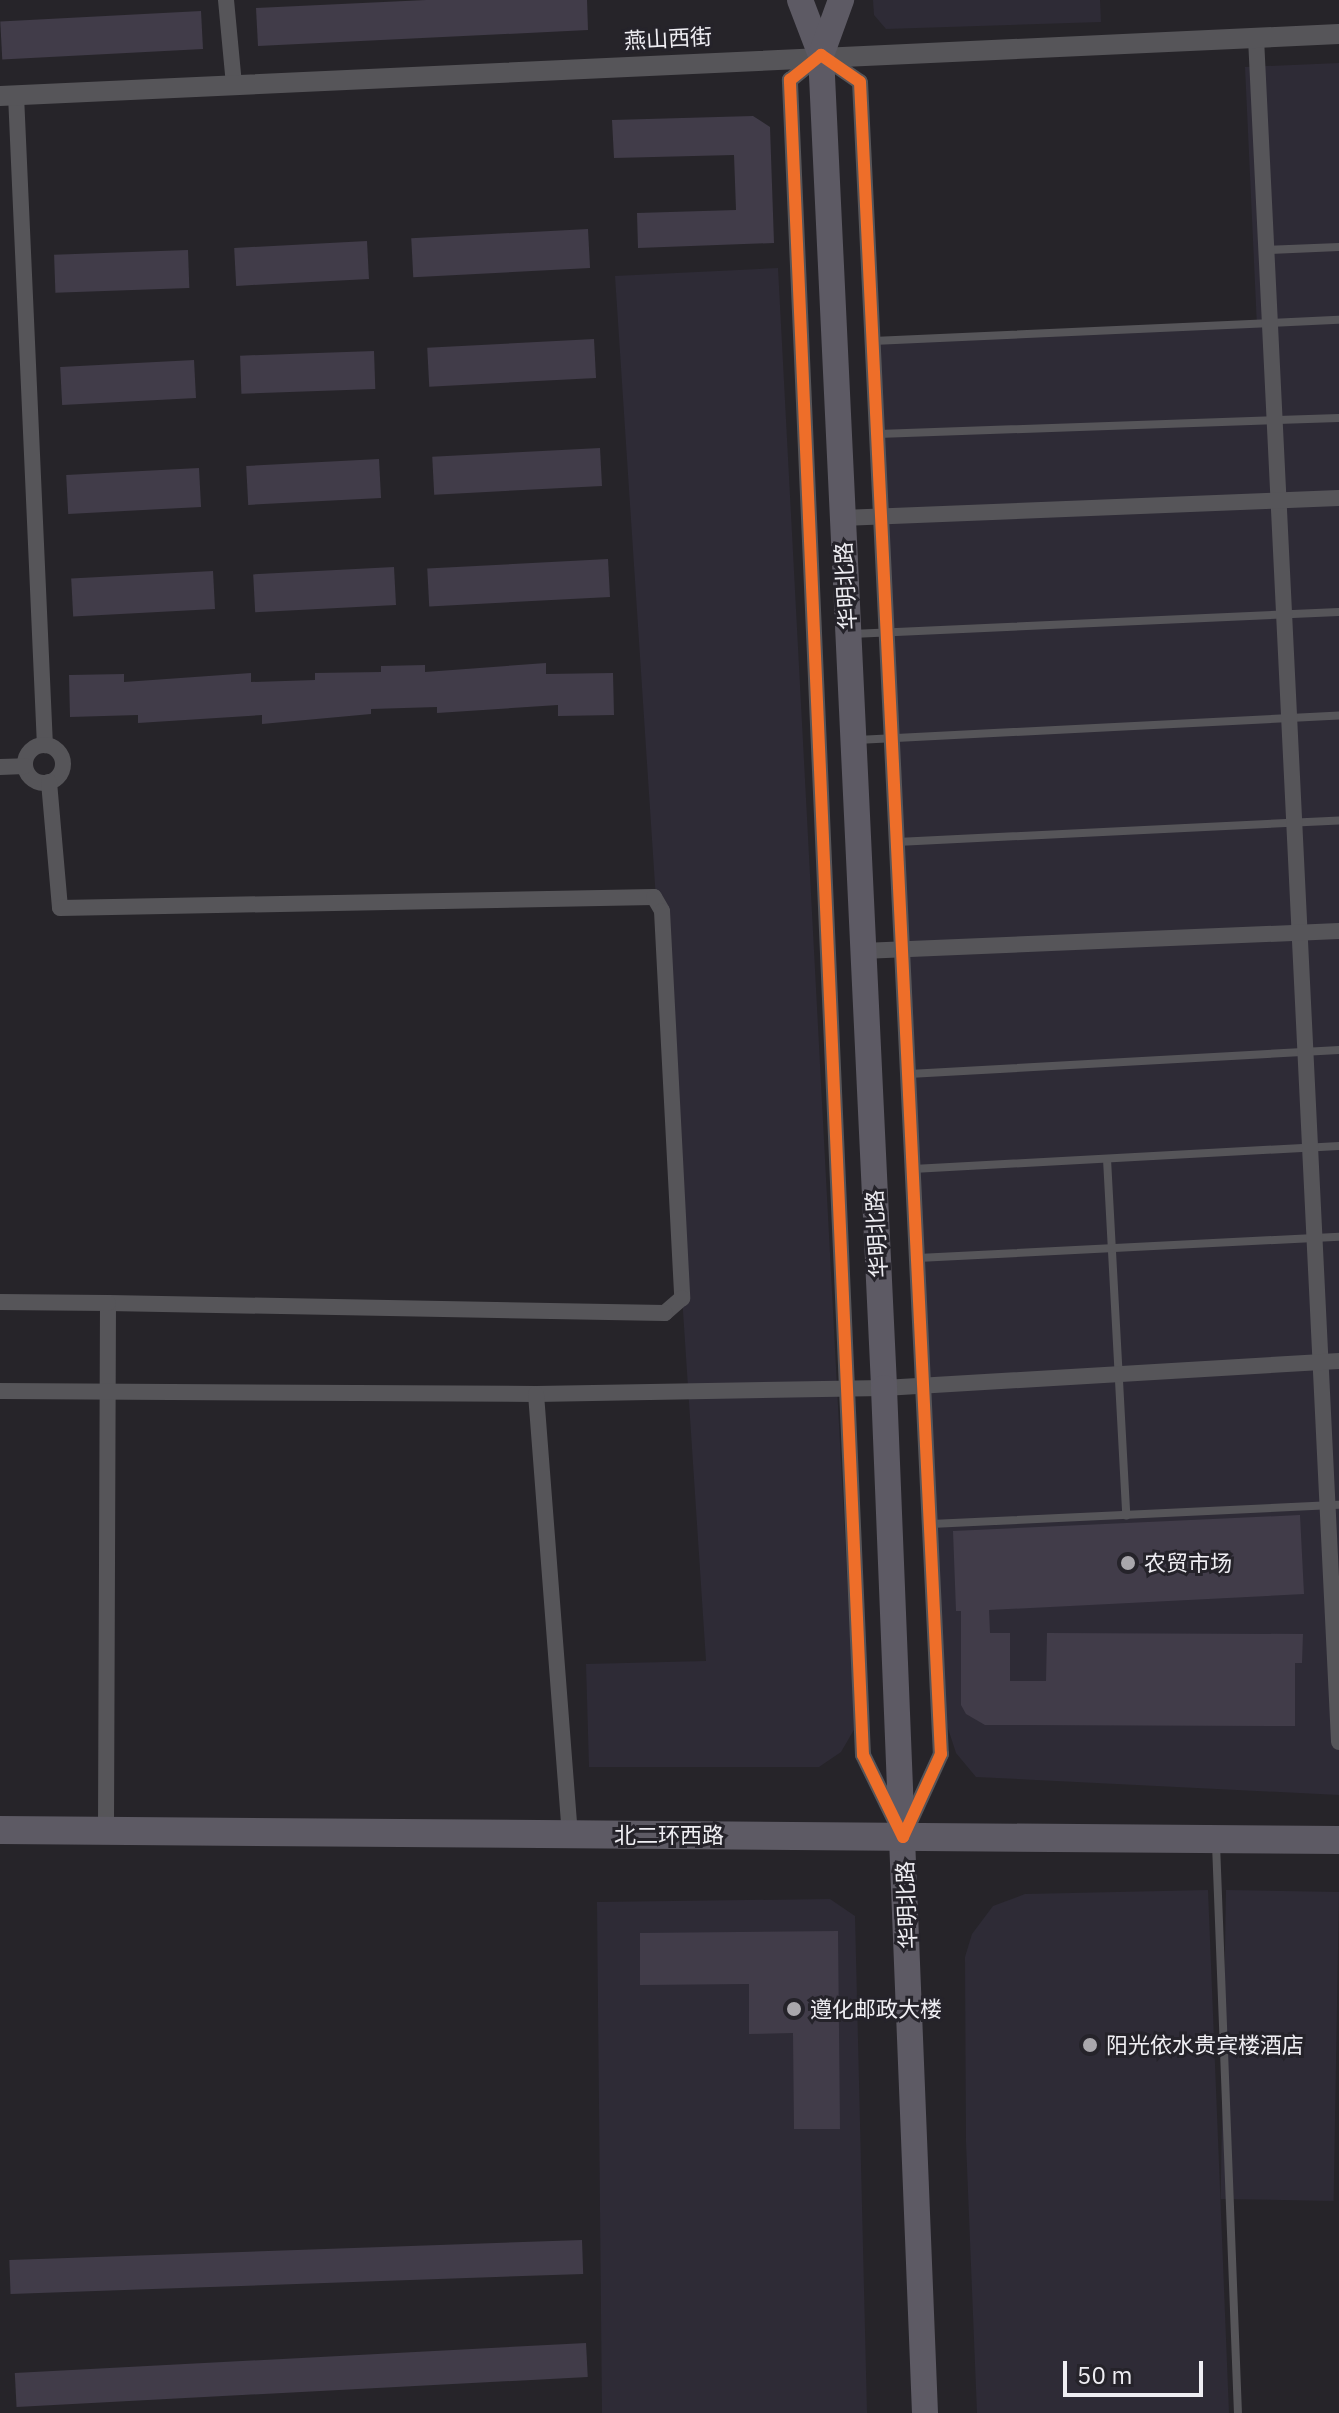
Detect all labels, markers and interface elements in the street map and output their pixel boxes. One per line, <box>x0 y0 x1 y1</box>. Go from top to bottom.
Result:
street label: 燕山西街 <box>623 23 713 53</box>
street label: 华明北路 <box>830 541 860 631</box>
street label: 华明北路 <box>861 1189 891 1279</box>
place label: 农贸市场 <box>1144 1550 1232 1576</box>
marker: 农贸市场 <box>1119 1554 1137 1572</box>
street label: 北二环西路 <box>614 1822 724 1848</box>
street label: 华明北路 <box>891 1861 921 1949</box>
place label: 遵化邮政大楼 <box>810 1996 942 2022</box>
marker: 遵化邮政大楼 <box>785 2000 803 2018</box>
place label: 阳光依水贵宾楼酒店 <box>1106 2032 1304 2058</box>
marker: 阳光依水贵宾楼酒店 <box>1081 2036 1099 2054</box>
scale bar <box>1067 2345 1207 2395</box>
text: 50 m <box>1077 2359 1132 2391</box>

